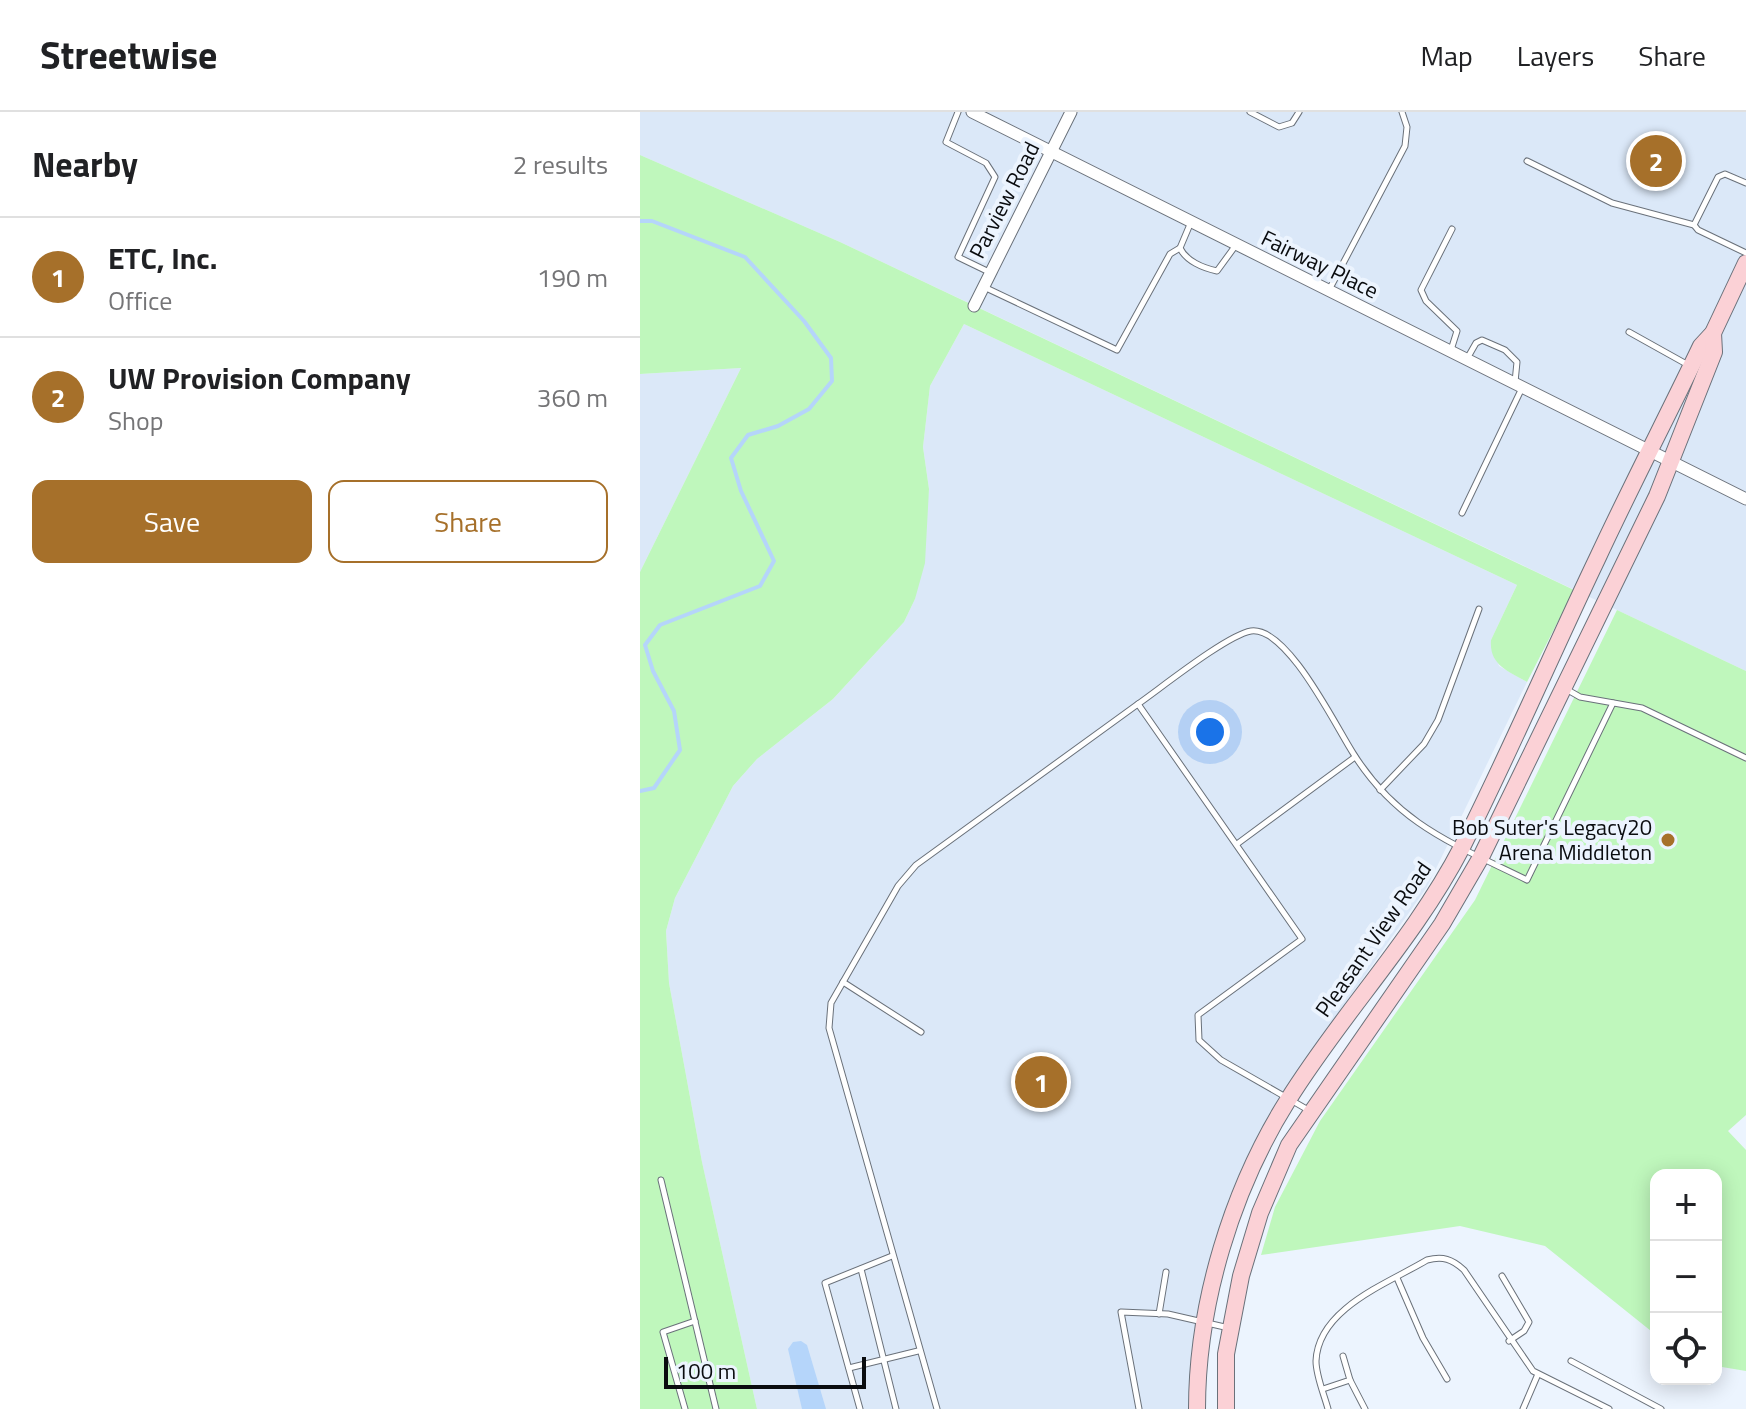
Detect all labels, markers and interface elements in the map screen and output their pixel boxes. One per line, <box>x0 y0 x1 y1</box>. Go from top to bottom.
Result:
text: Streetwise <box>40 26 218 84</box>
text: Map <box>1420 34 1473 77</box>
text: Layers <box>1517 34 1594 77</box>
text: Share <box>1638 34 1706 77</box>
pin: 2 <box>1630 131 1682 191</box>
street label: Parview Road <box>960 136 1048 264</box>
text: Nearby <box>32 138 138 190</box>
text: 2 results <box>513 145 608 184</box>
street label: Fairway Place <box>1255 221 1385 307</box>
text: ETC, Inc. <box>108 235 217 281</box>
text: 1 <box>51 258 65 297</box>
text: 190 m <box>537 258 608 297</box>
text: Office <box>108 281 172 320</box>
text: UW Provision Company <box>108 355 411 401</box>
text: 2 <box>51 378 65 417</box>
text: 360 m <box>537 378 608 417</box>
text: Shop <box>108 401 163 440</box>
button: Save <box>32 480 312 563</box>
button: Share <box>328 480 608 563</box>
your location <box>1190 712 1230 752</box>
place label: Bob Suter's Legacy20 Arena Middleton <box>1452 810 1652 869</box>
marker: Bob Suter's Legacy20 Arena Middleton <box>1659 831 1677 849</box>
street label: Pleasant View Road <box>1306 854 1440 1024</box>
pin: 1 <box>1015 1052 1067 1112</box>
map controls <box>1650 1169 1722 1385</box>
button: + <box>1650 1169 1722 1241</box>
button: − <box>1650 1241 1722 1313</box>
button: locate <box>1650 1313 1722 1385</box>
scale bar <box>664 1353 866 1389</box>
text: 100 m <box>676 1354 736 1388</box>

